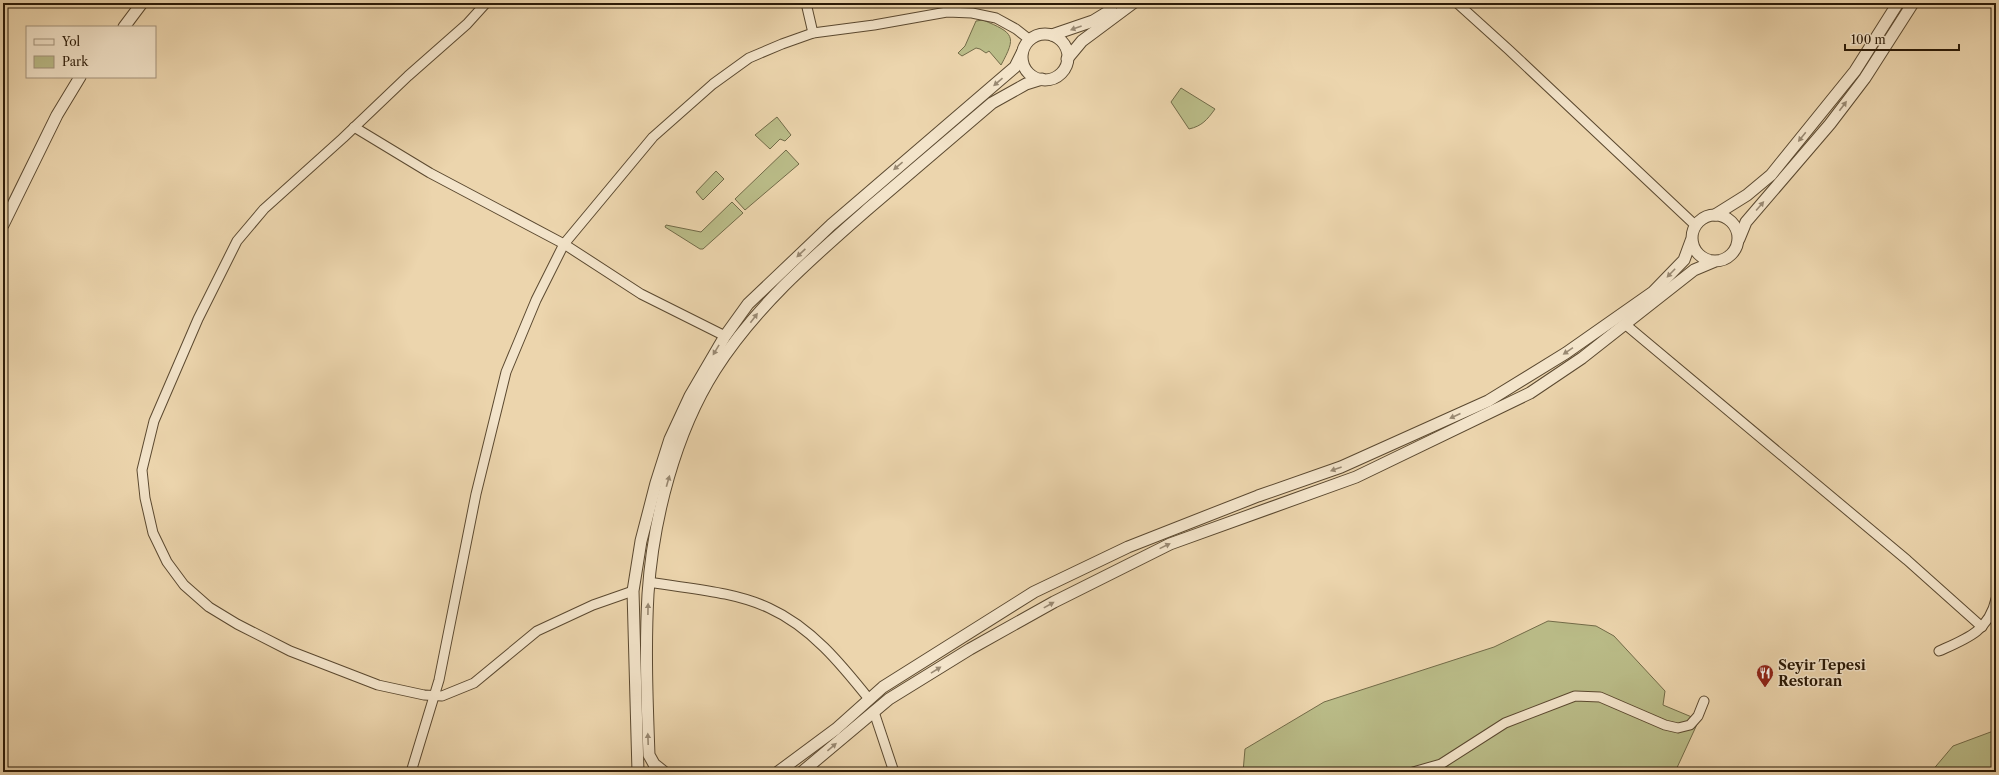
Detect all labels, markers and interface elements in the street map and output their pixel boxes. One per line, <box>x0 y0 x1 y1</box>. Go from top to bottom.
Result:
legend <box>26 26 156 78</box>
one-way arrow <box>1069 26 1081 32</box>
scale bar <box>1845 26 1959 52</box>
text: 100 m <box>1851 32 1886 47</box>
text: Yol <box>61 34 80 49</box>
text: Park <box>62 54 89 69</box>
one-way arrow <box>992 78 1003 87</box>
one-way arrow <box>1839 101 1847 112</box>
one-way arrow <box>1798 131 1806 142</box>
one-way arrow <box>893 162 904 171</box>
one-way arrow <box>1755 202 1764 211</box>
one-way arrow <box>796 248 806 258</box>
one-way arrow <box>1667 269 1676 278</box>
one-way arrow <box>749 312 758 323</box>
one-way arrow <box>713 344 720 356</box>
one-way arrow <box>1562 348 1573 355</box>
one-way arrow <box>1449 413 1461 419</box>
one-way arrow <box>1330 466 1342 472</box>
one-way arrow <box>665 475 671 487</box>
one-way arrow <box>1159 543 1170 549</box>
one-way arrow <box>1043 601 1055 608</box>
one-way arrow <box>645 602 651 615</box>
place label: Seyir Tepesi Restoran <box>1778 656 1866 690</box>
restaurant icon: Seyir Tepesi Restoran <box>1755 663 1775 688</box>
one-way arrow <box>930 666 942 673</box>
one-way arrow <box>645 733 652 745</box>
one-way arrow <box>827 743 837 752</box>

